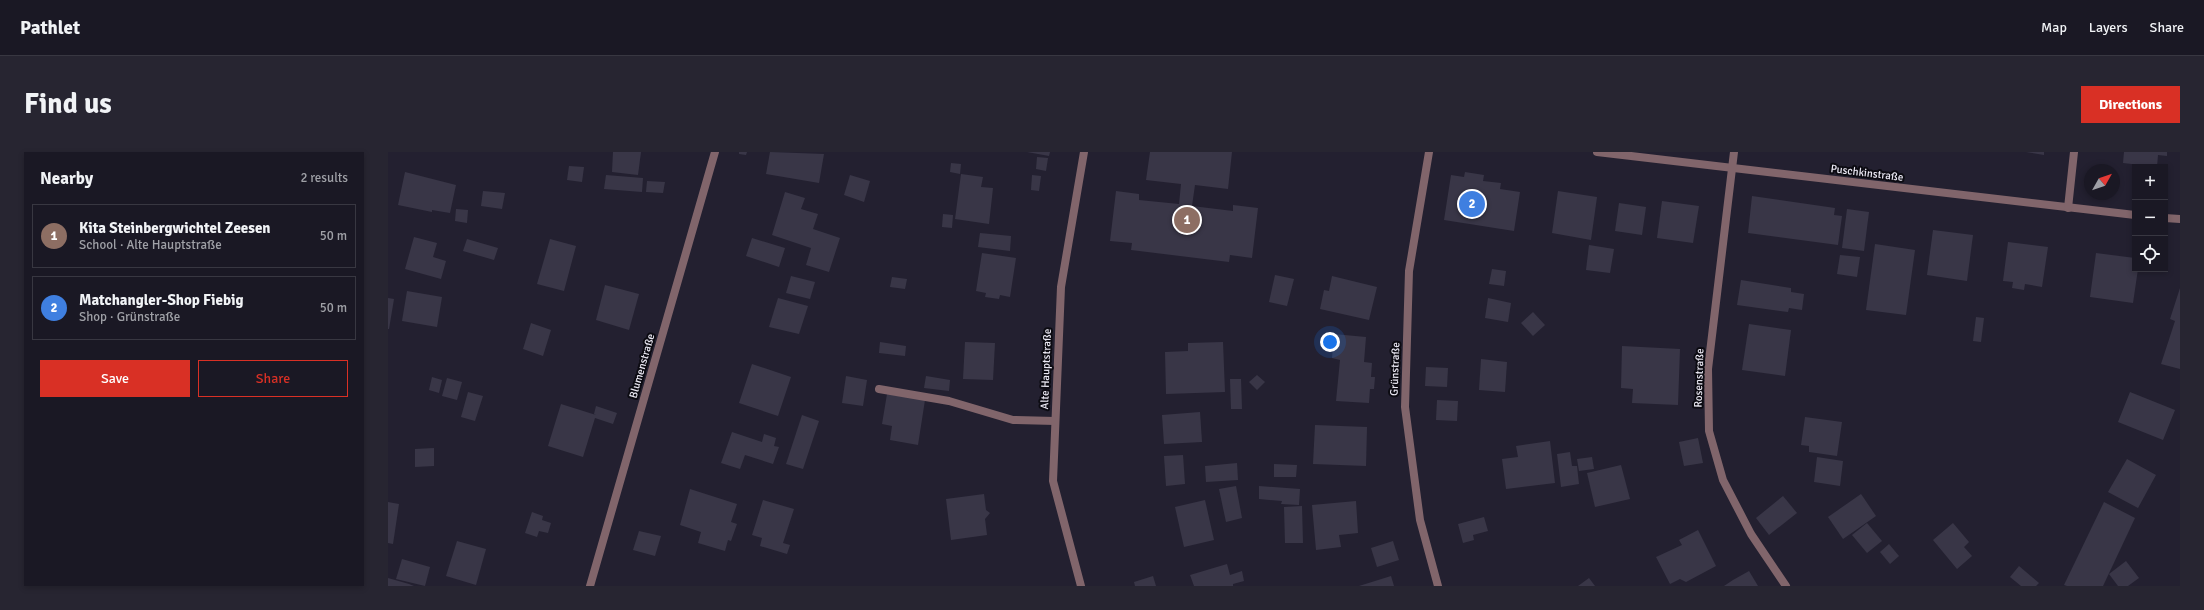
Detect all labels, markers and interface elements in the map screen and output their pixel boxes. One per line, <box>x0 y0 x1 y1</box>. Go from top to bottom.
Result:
text: Pathlet <box>20 16 80 40</box>
text: Map <box>2041 19 2067 36</box>
text: Layers <box>2089 19 2128 36</box>
text: Share <box>2150 19 2184 36</box>
button: Directions <box>2081 86 2180 123</box>
text: Find us <box>24 87 112 121</box>
street label: Puschkinstraße <box>1830 162 1904 184</box>
north arrow <box>2084 164 2120 200</box>
map controls <box>2132 164 2168 272</box>
button: + <box>2132 164 2168 200</box>
text: Nearby <box>40 168 93 189</box>
text: 2 results <box>300 170 348 186</box>
pin: 2 <box>1459 189 1485 219</box>
button: − <box>2132 200 2168 236</box>
pin: 1 <box>1174 205 1200 235</box>
text: Kita Steinbergwichtel Zeesen <box>79 219 271 237</box>
text: 1 <box>50 228 58 244</box>
text: 50 m <box>320 228 347 244</box>
button: locate <box>2132 236 2168 272</box>
text: School · Alte Hauptstraße <box>79 237 222 253</box>
text: Matchangler-Shop Fiebig <box>79 291 244 309</box>
text: 2 <box>50 300 58 316</box>
text: 50 m <box>320 300 347 316</box>
text: Shop · Grünstraße <box>79 309 180 325</box>
street label: Alte Hauptstraße <box>1038 328 1054 410</box>
street label: Blumenstraße <box>627 332 657 400</box>
your location <box>1320 332 1340 352</box>
street label: Grünstraße <box>1388 342 1402 396</box>
street label: Rosenstraße <box>1691 348 1707 408</box>
button: Save <box>40 360 190 397</box>
button: Share <box>198 360 348 397</box>

